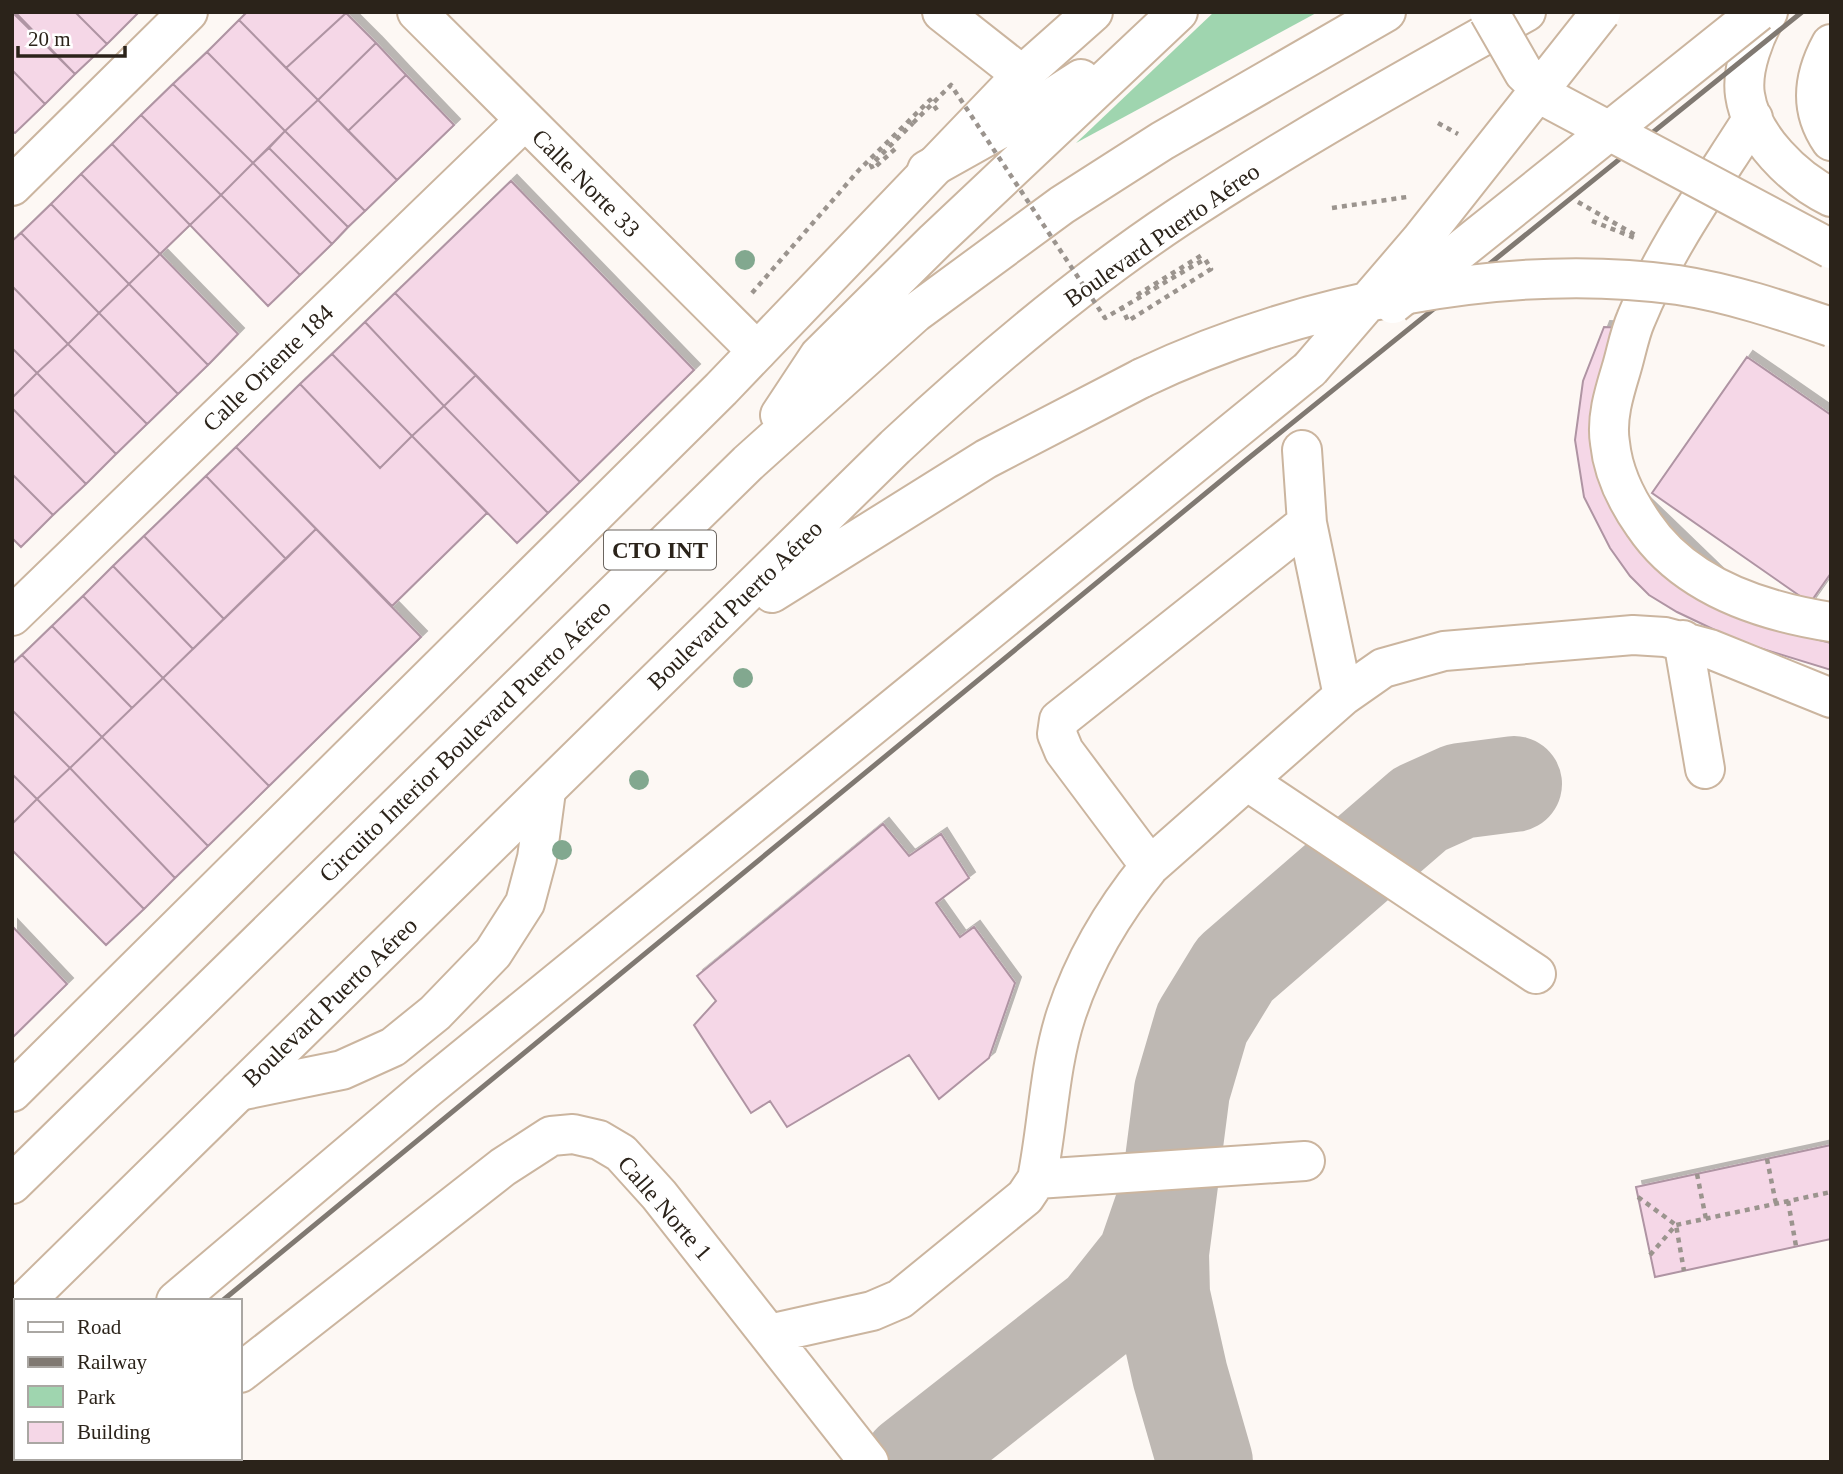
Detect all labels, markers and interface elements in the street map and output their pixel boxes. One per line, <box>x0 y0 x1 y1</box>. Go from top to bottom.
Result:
scale bar <box>18 14 124 58</box>
text: 20 m <box>28 27 71 51</box>
street label: Calle Norte 33 <box>527 124 645 242</box>
street label: Boulevard Puerto Aéreo <box>1060 158 1264 312</box>
street label: Calle Oriente 184 <box>198 299 338 437</box>
street label: Boulevard Puerto Aéreo <box>643 515 827 695</box>
road number: CTO INT <box>604 530 716 570</box>
street label: Circuito Interior Boulevard Puerto Aéreo <box>314 595 616 887</box>
street label: Boulevard Puerto Aéreo <box>238 912 422 1092</box>
street label: Calle Norte 1 <box>613 1151 717 1265</box>
legend <box>14 1299 242 1460</box>
text: Road <box>77 1315 122 1339</box>
text: Railway <box>77 1350 147 1374</box>
text: Park <box>77 1385 116 1409</box>
text: Building <box>77 1420 151 1444</box>

